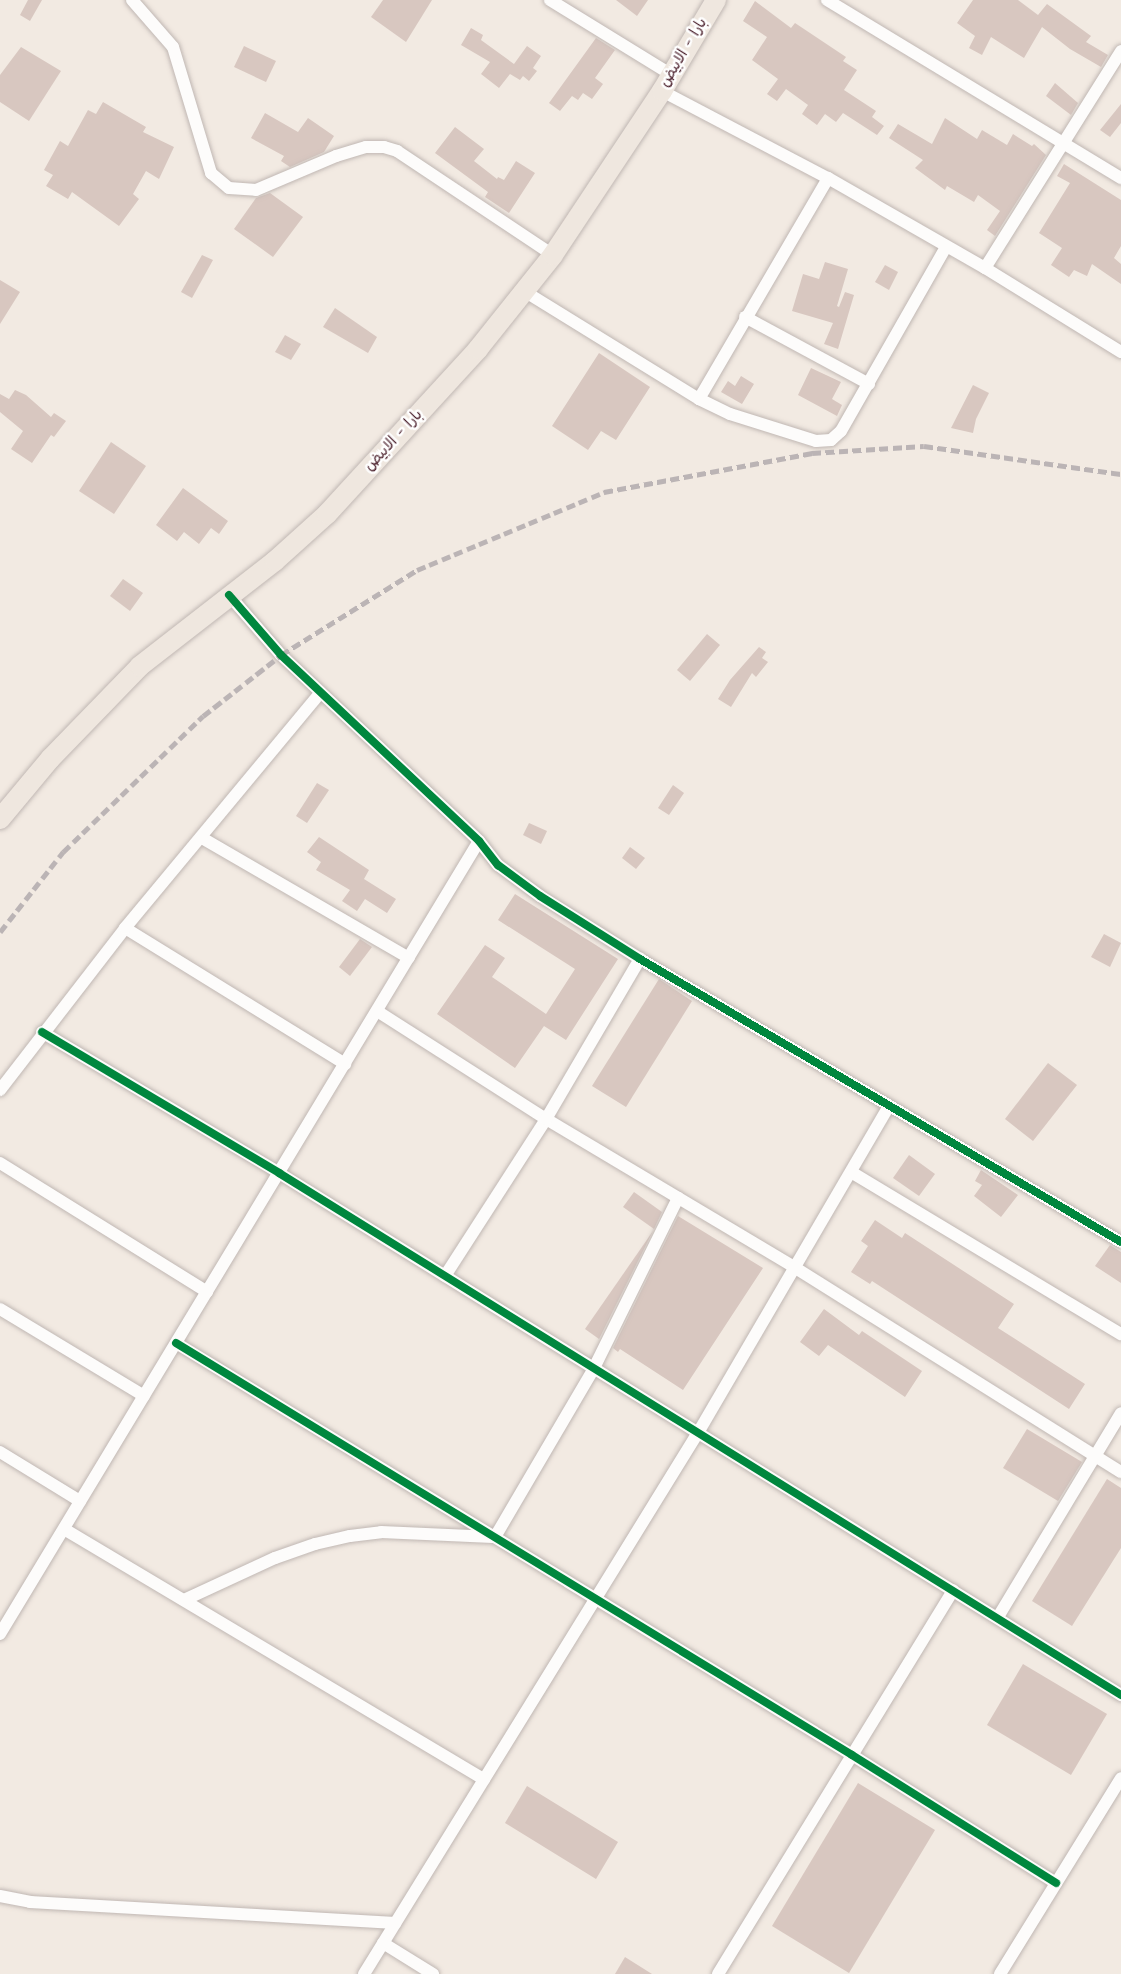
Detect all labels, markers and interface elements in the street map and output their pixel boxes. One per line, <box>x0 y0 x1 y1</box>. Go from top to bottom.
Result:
street label: بارا - الابيض <box>656 15 712 91</box>
street label: بارا - الابيض <box>361 407 427 475</box>

